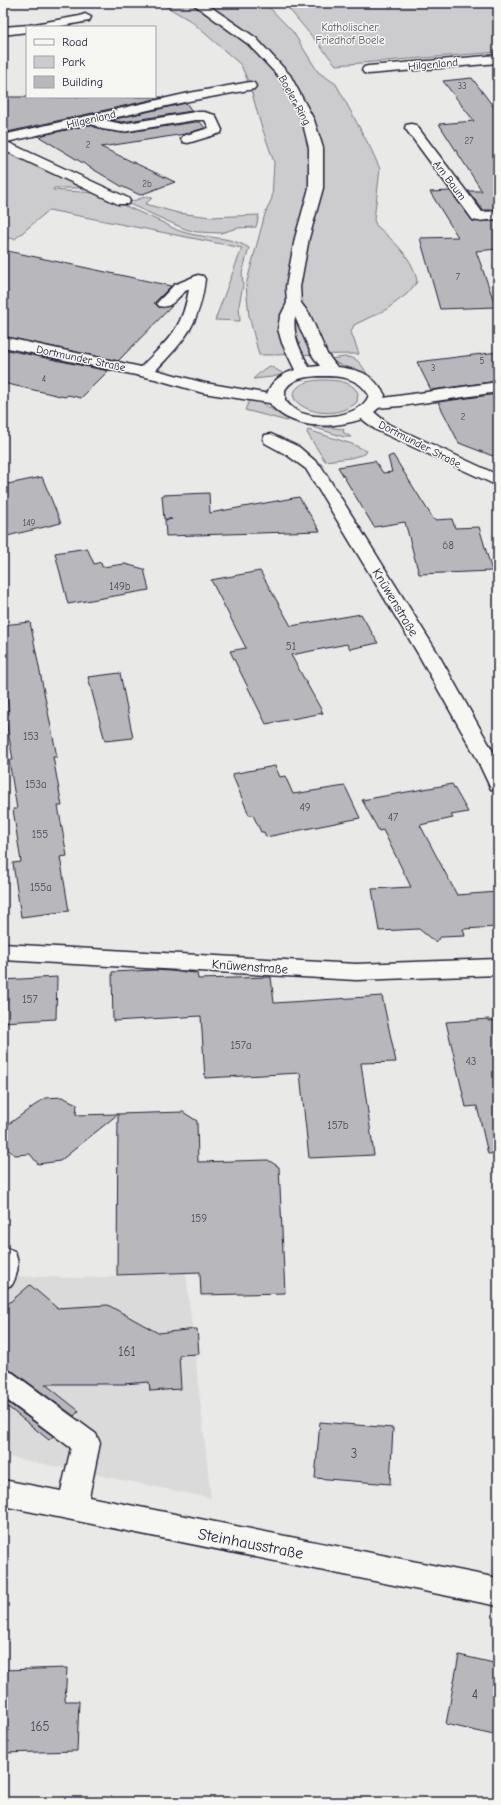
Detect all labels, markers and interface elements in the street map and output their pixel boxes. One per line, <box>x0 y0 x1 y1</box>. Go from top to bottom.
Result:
park label: Katholischer Friedhof Boele <box>315 21 385 47</box>
legend <box>26 26 156 98</box>
text: Road <box>62 35 88 49</box>
text: Park <box>62 55 85 69</box>
street label: Hilgenland <box>407 56 459 73</box>
street label: Boeler Ring <box>276 73 314 127</box>
text: Building <box>62 75 103 89</box>
house number: 33 <box>457 81 467 91</box>
street label: Hilgenland <box>65 107 117 131</box>
house number: 27 <box>465 136 474 146</box>
house number: 2 <box>86 140 91 150</box>
street label: Am Baum <box>430 158 469 203</box>
house number: 2b <box>142 179 152 189</box>
house number: 7 <box>456 272 461 282</box>
street label: Dortmunder Straße <box>35 343 127 374</box>
house number: 5 <box>480 356 485 366</box>
house number: 3 <box>431 363 435 373</box>
house number: 4 <box>42 374 46 384</box>
house number: 2 <box>461 412 466 422</box>
street label: Dortmunder Straße <box>376 418 464 471</box>
house number: 149 <box>23 518 36 528</box>
house number: 68 <box>442 539 454 552</box>
street label: Knüwenstraße <box>369 566 422 639</box>
house number: 149b <box>109 580 131 593</box>
house number: 51 <box>286 640 296 653</box>
house number: 153 <box>23 730 39 743</box>
house number: 153a <box>25 778 47 791</box>
house number: 49 <box>299 801 311 814</box>
house number: 47 <box>388 811 398 824</box>
house number: 155 <box>32 828 48 841</box>
house number: 155a <box>30 881 52 894</box>
street label: Knüwenstraße <box>211 956 289 977</box>
house number: 157 <box>22 993 38 1006</box>
house number: 157a <box>230 1039 252 1052</box>
house number: 43 <box>466 1055 476 1068</box>
house number: 157b <box>327 1119 349 1132</box>
house number: 159 <box>191 1212 207 1225</box>
house number: 161 <box>118 1344 136 1359</box>
house number: 3 <box>351 1446 357 1461</box>
street label: Steinhausstraße <box>197 1525 305 1563</box>
house number: 4 <box>472 1687 478 1702</box>
house number: 165 <box>30 1719 50 1734</box>

